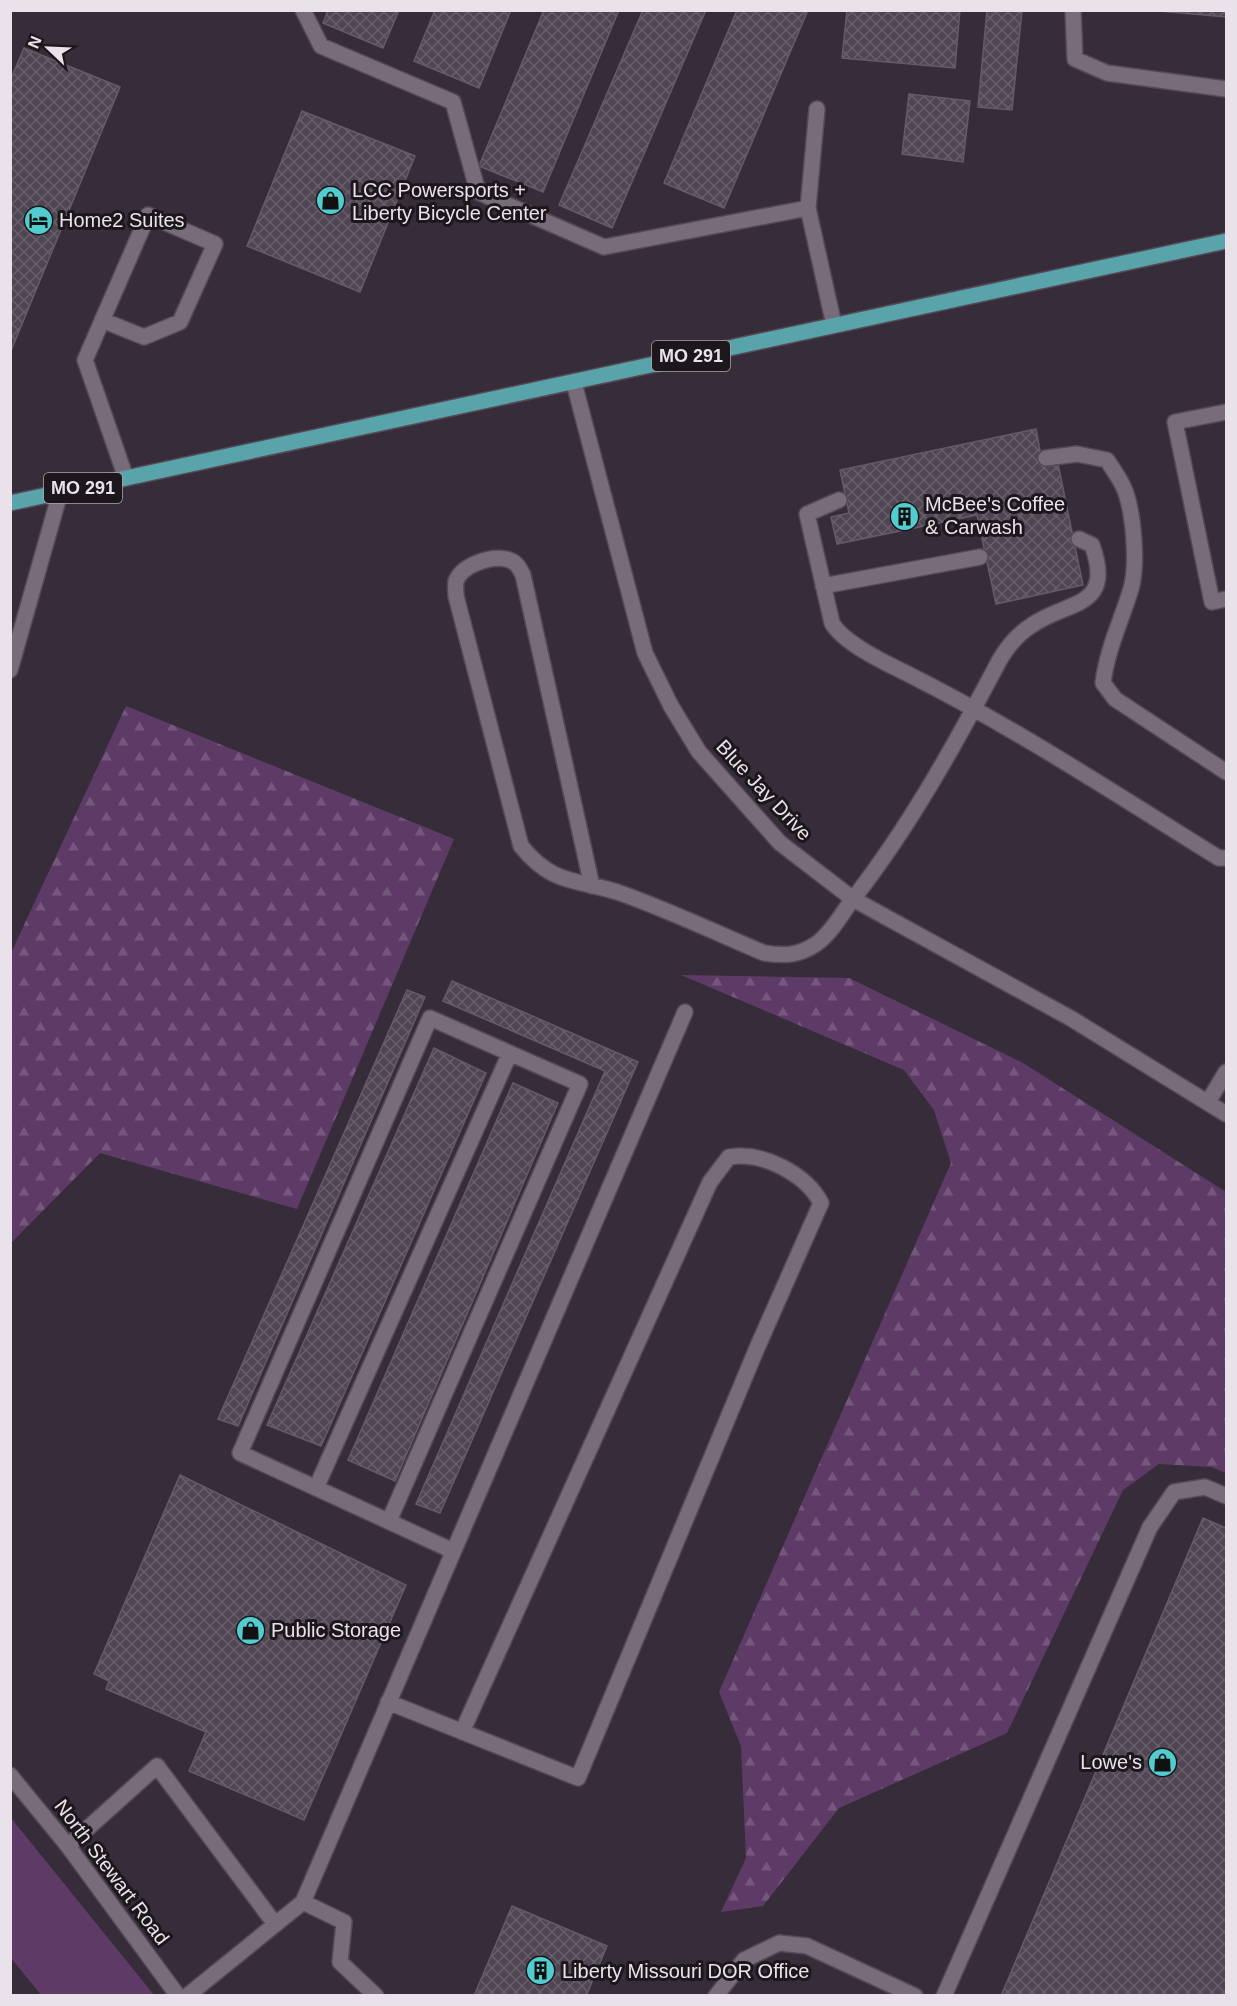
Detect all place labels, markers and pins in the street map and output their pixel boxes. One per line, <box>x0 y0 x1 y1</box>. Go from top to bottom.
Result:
place label: LCC Powersports + Liberty Bicycle Center <box>352 179 547 224</box>
shop icon: LCC Powersports + Liberty Bicycle Center <box>315 185 347 217</box>
hotel icon: Home2 Suites <box>22 204 54 236</box>
place label: Home2 Suites <box>59 209 185 231</box>
place label: McBee's Coffee & Carwash <box>925 493 1065 538</box>
building icon: McBee's Coffee & Carwash <box>888 500 920 532</box>
shop icon: Public Storage <box>234 1614 266 1646</box>
place label: Public Storage <box>271 1619 401 1641</box>
shop icon: Lowe's <box>1147 1746 1179 1778</box>
place label: Lowe's <box>1080 1751 1142 1773</box>
building icon: Liberty Missouri DOR Office <box>525 1955 557 1987</box>
place label: Liberty Missouri DOR Office <box>562 1960 809 1982</box>

